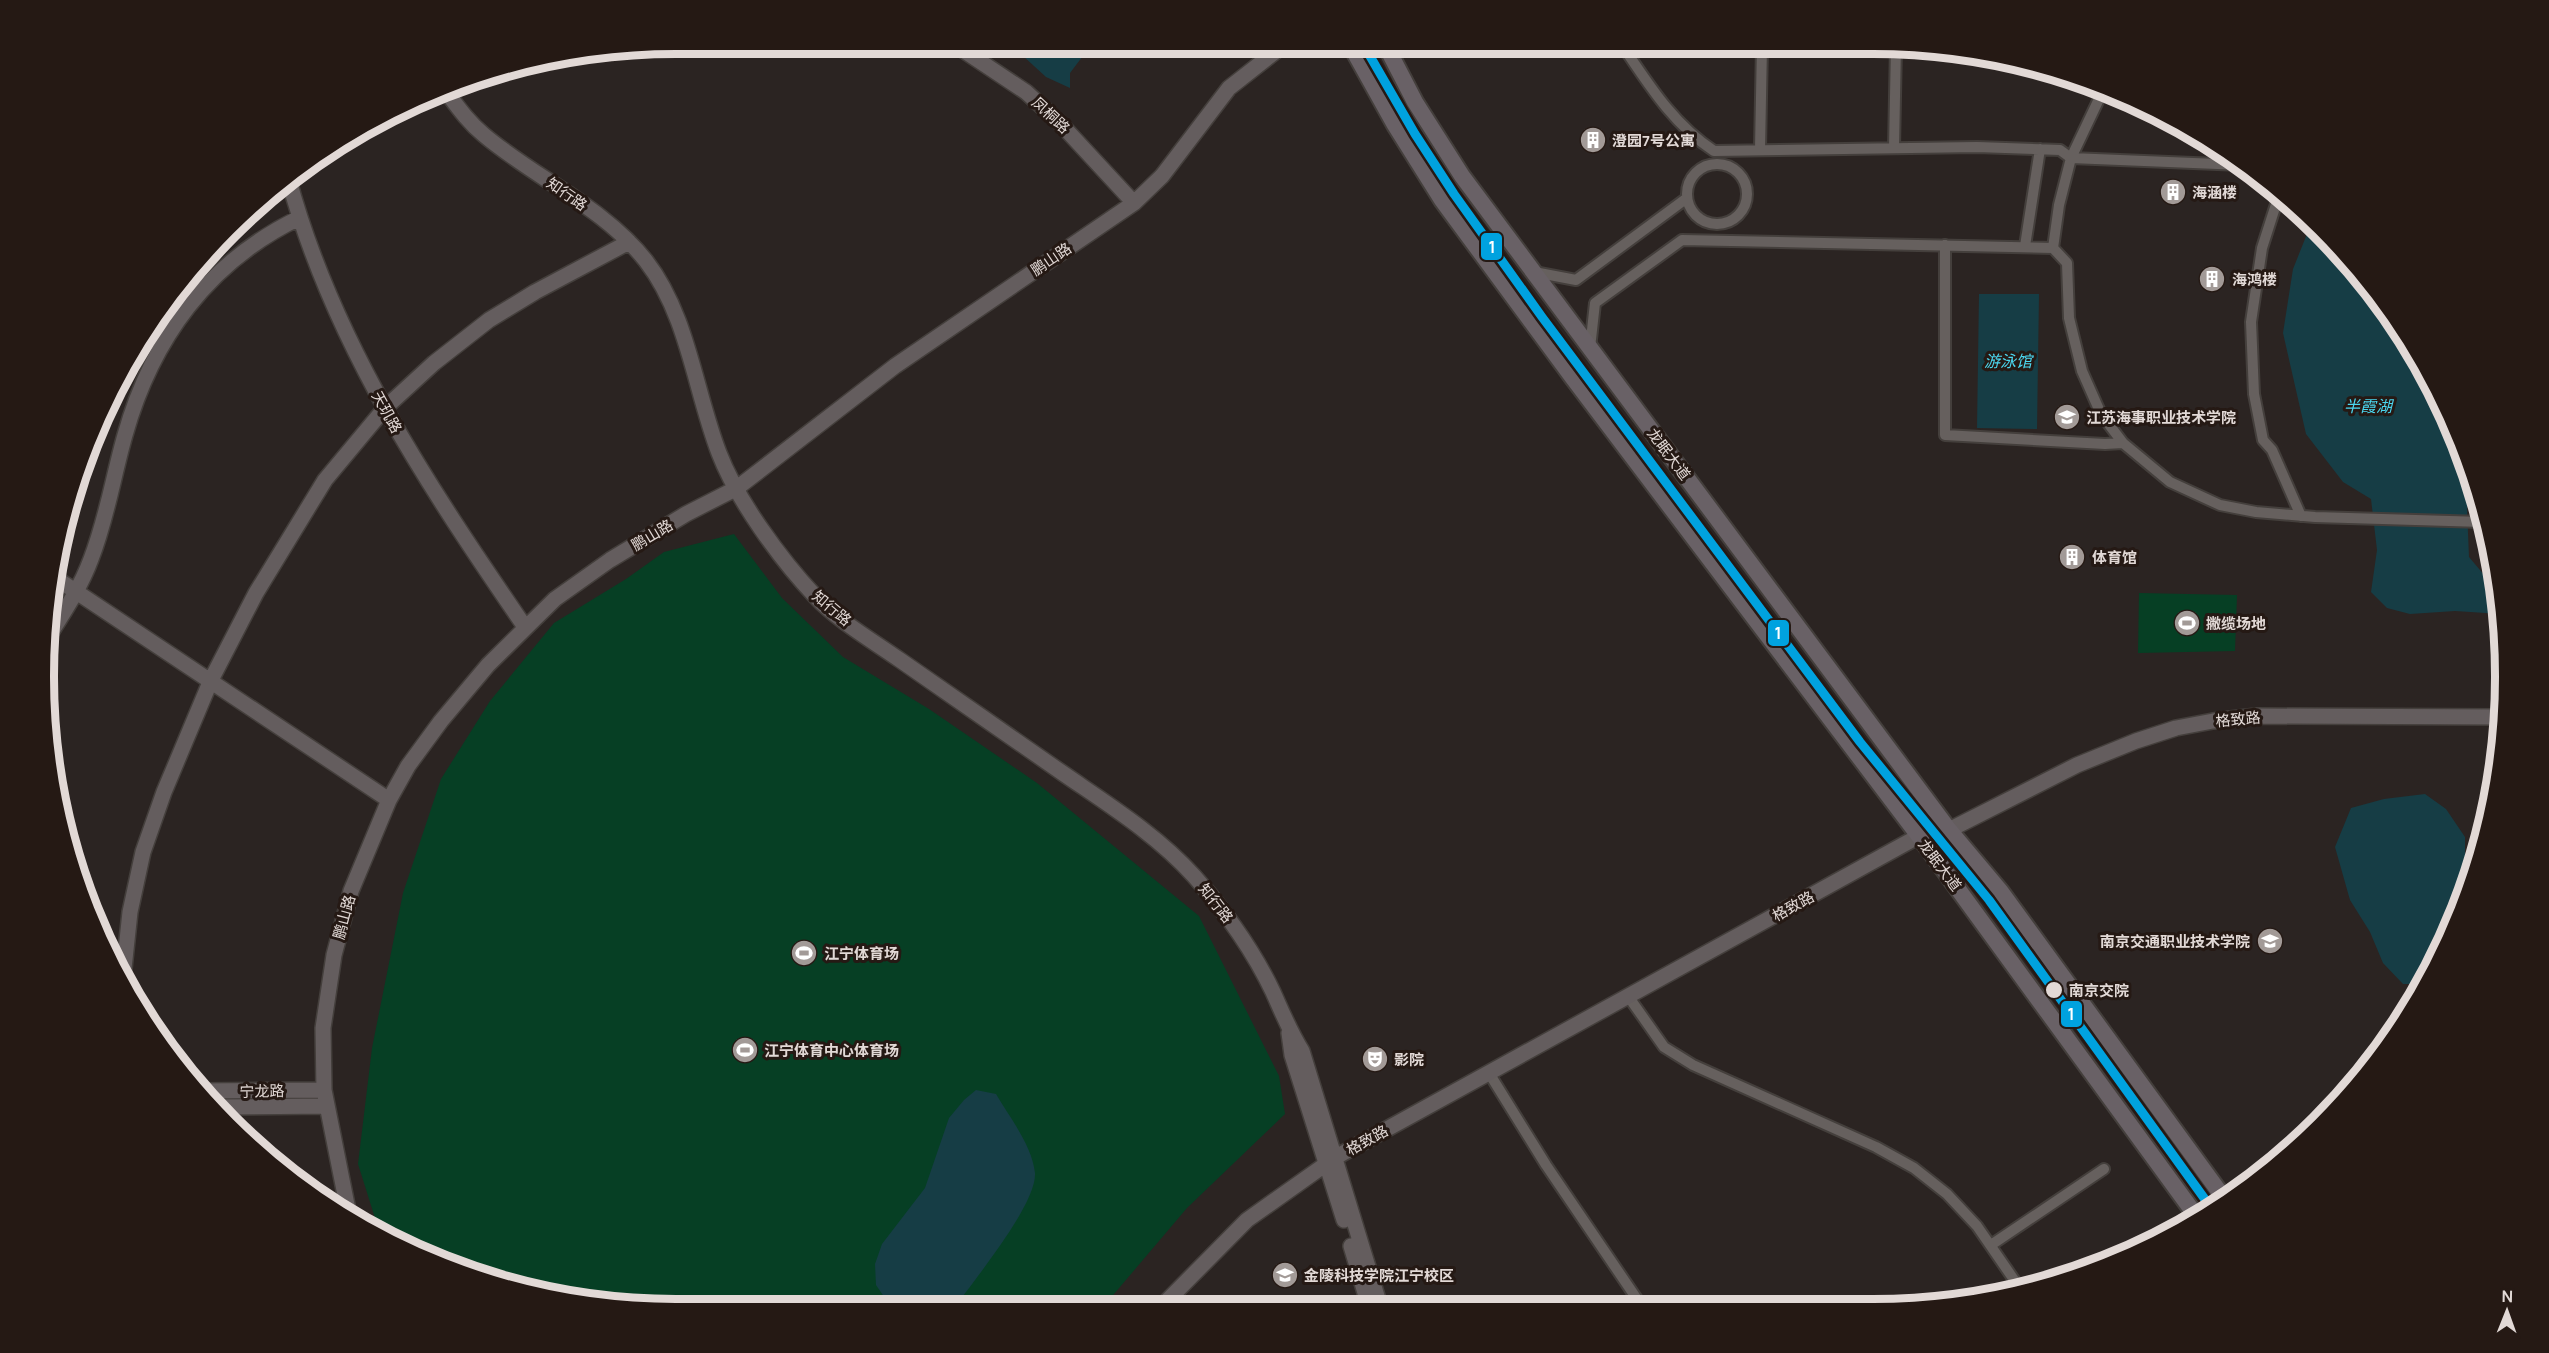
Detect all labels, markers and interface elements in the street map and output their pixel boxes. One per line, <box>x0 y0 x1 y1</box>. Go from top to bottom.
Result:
street label: 凤桐路 <box>1027 92 1075 138</box>
building icon: 澄园7号公寓 <box>1578 125 1608 155</box>
place label: 澄园7号公寓 <box>1612 130 1695 151</box>
street label: 知行路 <box>543 172 591 216</box>
building icon: 海涵楼 <box>2158 177 2188 207</box>
place label: 海涵楼 <box>2192 182 2237 203</box>
line badge: 1 <box>1480 232 1503 261</box>
text: 1 <box>1488 236 1496 258</box>
street label: 鹏山路 <box>1026 238 1076 280</box>
building icon: 海鸿楼 <box>2197 264 2227 294</box>
place label: 海鸿楼 <box>2232 269 2277 290</box>
water label: 游泳馆 <box>1984 350 2034 372</box>
street label: 天玑路 <box>367 387 407 437</box>
water label: 半霞湖 <box>2344 395 2395 417</box>
school or university icon: 江苏海事职业技术学院 <box>2052 402 2082 432</box>
place label: 江苏海事职业技术学院 <box>2086 407 2236 428</box>
street label: 龙眠大道 <box>1643 424 1695 484</box>
street label: 鹏山路 <box>627 514 677 556</box>
building icon: 体育馆 <box>2057 542 2087 572</box>
place label: 体育馆 <box>2092 547 2137 568</box>
street label: 知行路 <box>808 585 856 631</box>
sports icon: 撇缆场地 <box>2172 608 2202 638</box>
place label: 撇缆场地 <box>2206 613 2266 634</box>
line badge: 1 <box>1767 619 1790 647</box>
text: 1 <box>1774 622 1782 644</box>
street label: 格致路 <box>2215 707 2261 731</box>
street label: 龙眠大道 <box>1914 835 1966 895</box>
street label: 知行路 <box>1194 879 1238 927</box>
street label: 格致路 <box>1768 886 1818 926</box>
street label: 鹏山路 <box>328 893 360 941</box>
school or university icon: 南京交通职业技术学院 <box>2255 926 2285 956</box>
place label: 南京交通职业技术学院 <box>2100 931 2250 952</box>
sports icon: 江宁体育场 <box>789 938 819 968</box>
place label: 江宁体育场 <box>824 943 899 964</box>
marker: 南京交院 <box>2044 980 2064 1000</box>
place label: 南京交院 <box>2069 980 2129 1001</box>
line badge: 1 <box>2060 1000 2083 1028</box>
text: 1 <box>2067 1003 2075 1025</box>
sports icon: 江宁体育中心体育场 <box>730 1035 760 1065</box>
place label: 江宁体育中心体育场 <box>764 1040 899 1061</box>
theatre icon: 影院 <box>1360 1044 1390 1074</box>
place label: 影院 <box>1394 1049 1424 1070</box>
street label: 宁龙路 <box>239 1080 285 1102</box>
street label: 格致路 <box>1342 1120 1392 1160</box>
school or university icon: 金陵科技学院江宁校区 <box>1270 1260 1300 1290</box>
place label: 金陵科技学院江宁校区 <box>1304 1265 1454 1286</box>
north arrow <box>2477 1281 2537 1341</box>
text: N <box>2501 1285 2513 1307</box>

